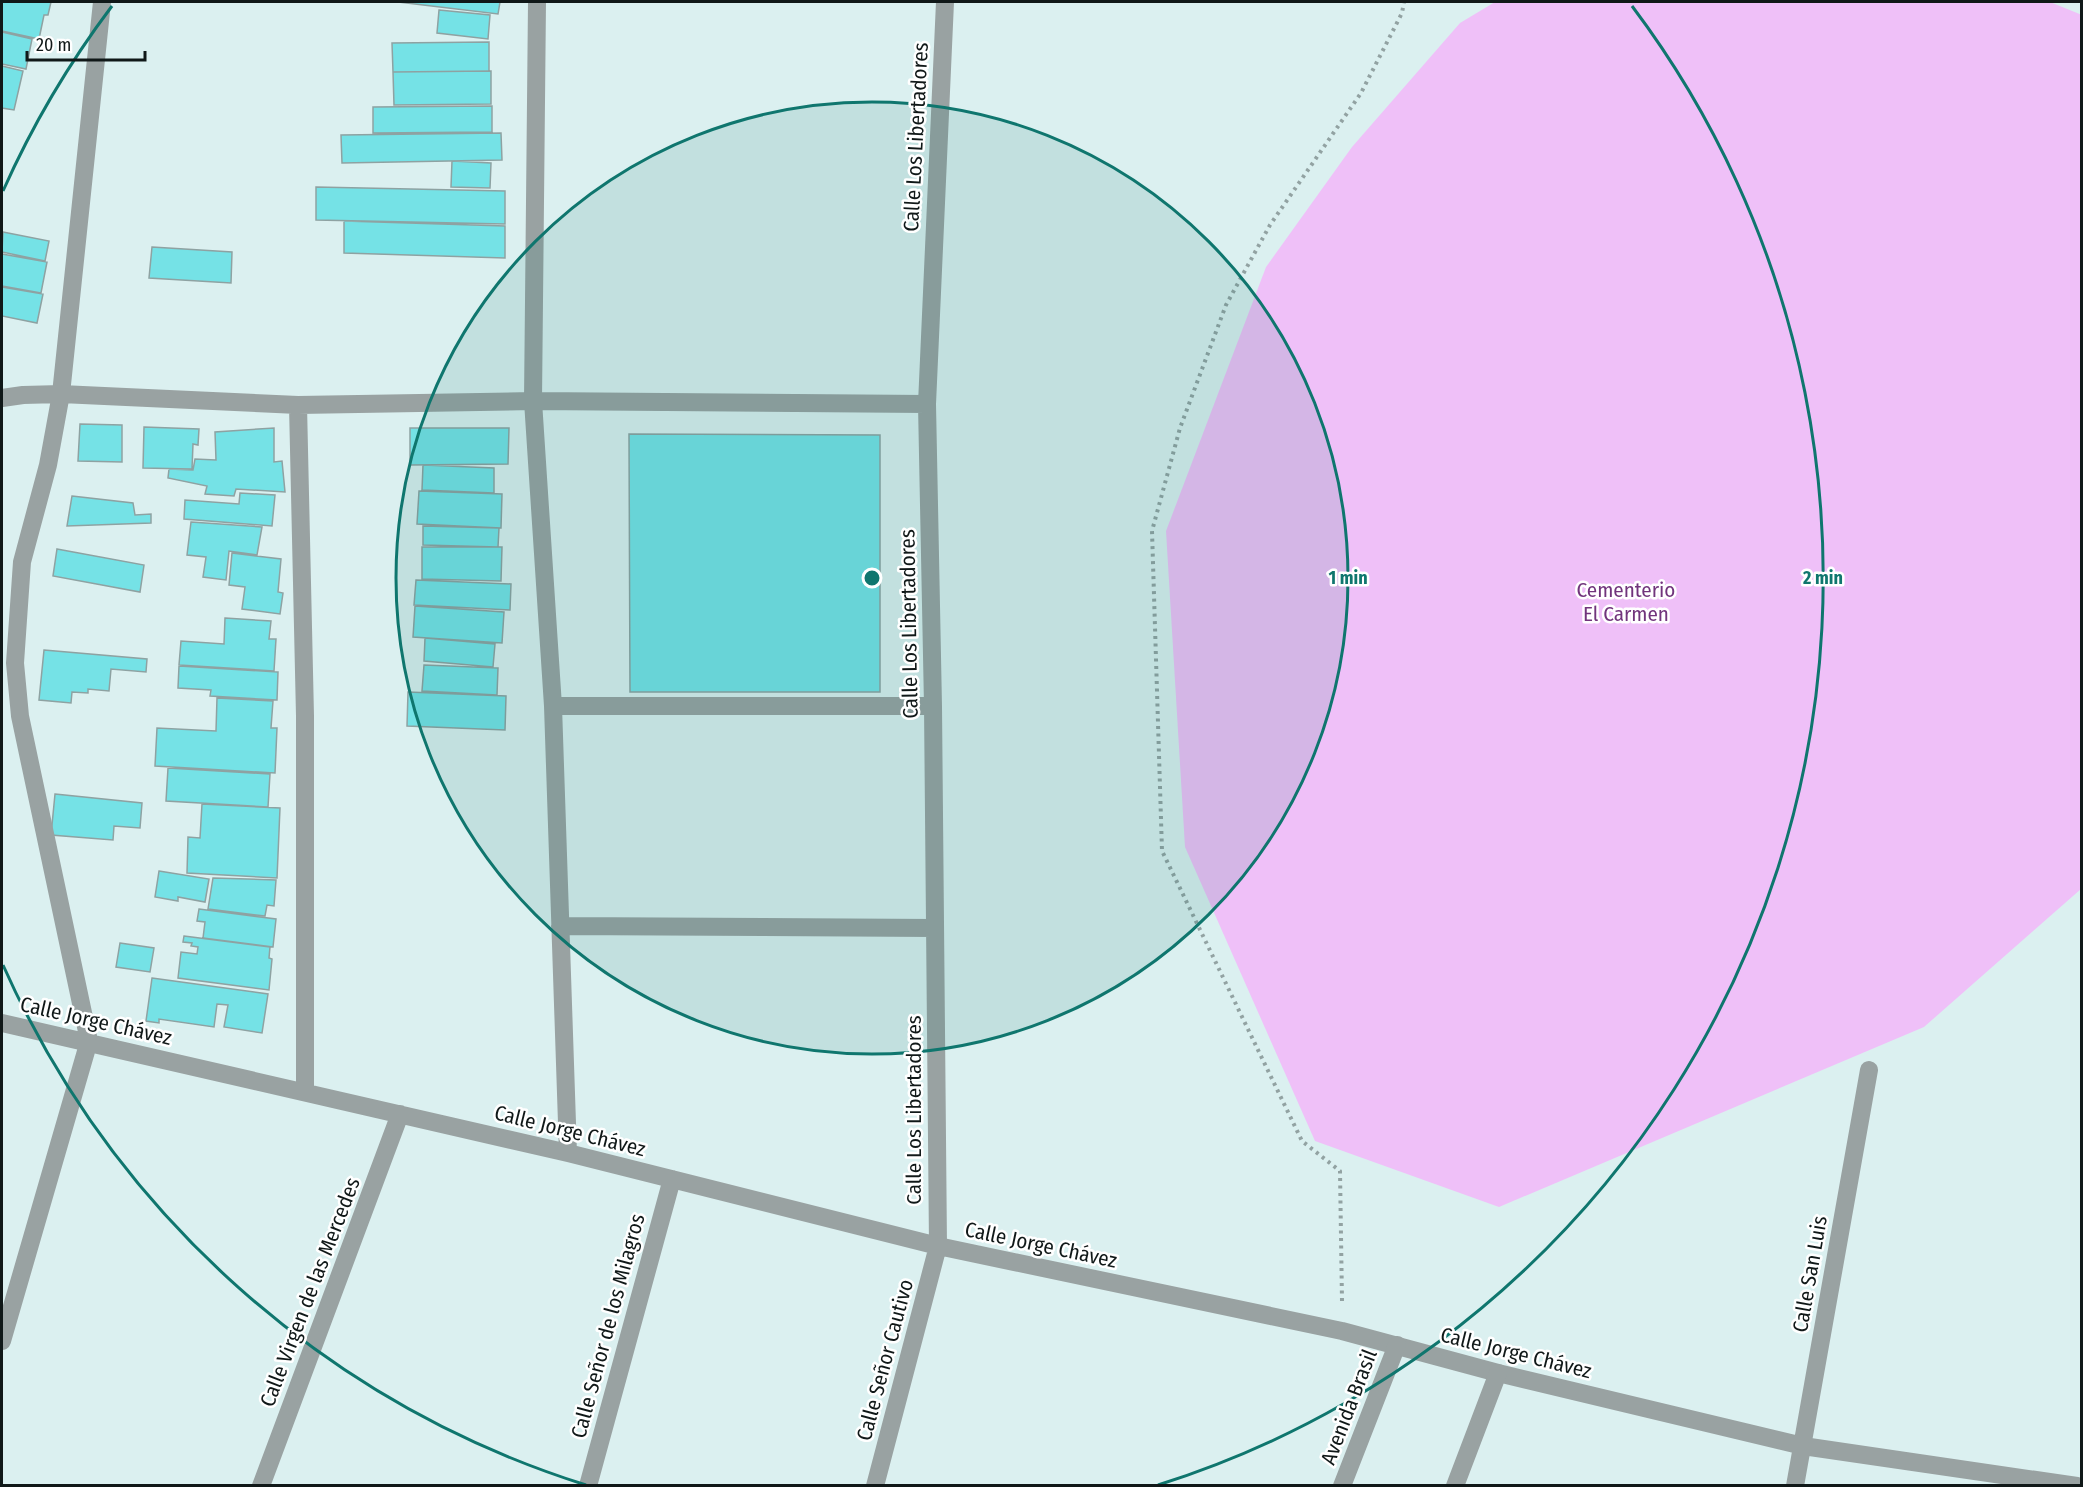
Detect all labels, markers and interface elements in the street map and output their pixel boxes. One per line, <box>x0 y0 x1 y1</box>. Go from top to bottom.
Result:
scale bar <box>27 24 146 62</box>
text: 20 m <box>36 34 71 56</box>
street label: Calle Los Libertadores <box>898 42 934 232</box>
street label: Calle Los Libertadores <box>894 529 924 719</box>
text: 1 min <box>1328 567 1368 589</box>
text: 2 min <box>1802 567 1843 589</box>
centre of rings <box>862 568 882 588</box>
park label: Cementerio El Carmen <box>1577 577 1675 627</box>
street label: Calle Jorge Chávez <box>18 991 174 1051</box>
street label: Calle Los Libertadores <box>901 1015 927 1205</box>
street label: Calle Jorge Chávez <box>492 1100 648 1162</box>
street label: Calle Virgen de las Mercedes <box>254 1174 366 1410</box>
street label: Calle Señor de los Milagros <box>566 1211 650 1441</box>
street label: Calle San Luis <box>1787 1214 1833 1334</box>
street label: Calle Jorge Chávez <box>963 1216 1119 1274</box>
street label: Calle Señor Cautivo <box>851 1276 919 1444</box>
street label: Calle Jorge Chávez <box>1438 1322 1594 1384</box>
street label: Avenida Brasil <box>1315 1345 1383 1468</box>

